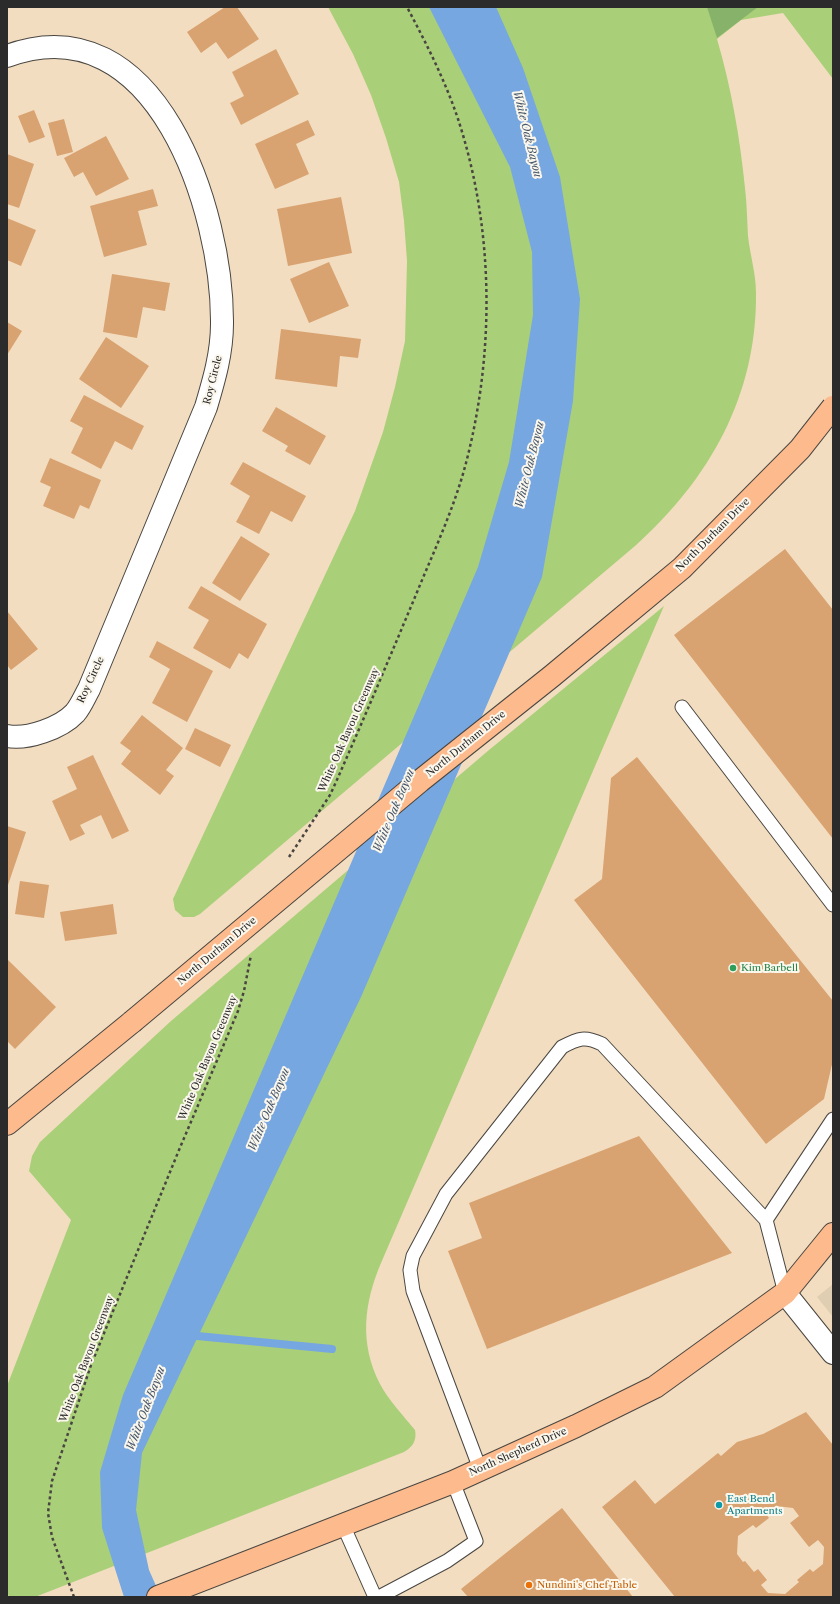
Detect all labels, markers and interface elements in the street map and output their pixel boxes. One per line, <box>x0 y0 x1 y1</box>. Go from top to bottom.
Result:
water label: White Oak Bayou <box>510 89 544 179</box>
street label: Roy Circle <box>201 354 225 406</box>
water label: White Oak Bayou <box>513 420 547 510</box>
street label: North Durham Drive <box>674 496 752 574</box>
street label: Roy Circle <box>75 655 107 705</box>
street label: White Oak Bayou Greenway <box>316 666 382 794</box>
street label: North Durham Drive <box>424 708 508 780</box>
water label: White Oak Bayou <box>371 768 417 854</box>
street label: North Durham Drive <box>175 915 259 987</box>
place label: Kim Barbell <box>741 962 798 974</box>
marker: Kim Barbell <box>728 963 738 973</box>
street label: White Oak Bayou Greenway <box>176 994 240 1122</box>
water label: White Oak Bayou <box>246 1067 292 1153</box>
street label: White Oak Bayou Greenway <box>57 1294 117 1424</box>
water label: White Oak Bayou <box>124 1365 168 1453</box>
street label: North Shepherd Drive <box>467 1425 569 1479</box>
place label: East Bend Apartments <box>727 1493 783 1516</box>
marker: East Bend Apartments <box>714 1500 724 1510</box>
place label: Nundini's Chef Table <box>537 1579 637 1591</box>
marker: Nundini's Chef Table <box>524 1580 534 1590</box>

